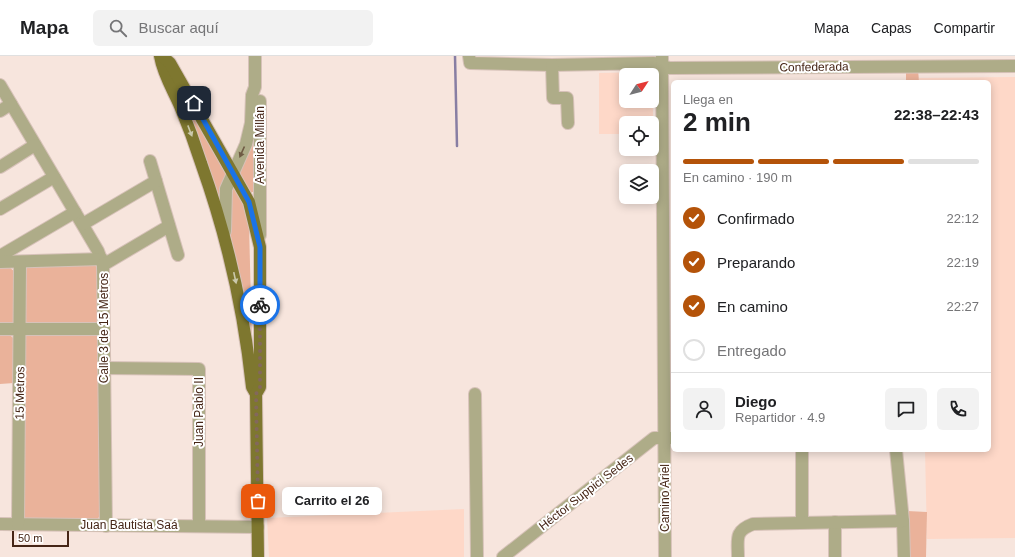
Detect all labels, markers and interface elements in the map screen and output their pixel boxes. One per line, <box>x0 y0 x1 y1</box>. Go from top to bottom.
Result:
search box <box>93 10 373 46</box>
text: Mapa <box>20 17 69 38</box>
icon: search <box>107 17 129 39</box>
text: Buscar aquí <box>139 19 219 36</box>
text: Mapa <box>814 20 849 36</box>
text: Capas <box>871 20 912 36</box>
text: Compartir <box>934 20 995 36</box>
street label: Confederada <box>779 59 849 75</box>
north arrow <box>619 68 659 108</box>
map controls <box>619 68 659 204</box>
pin <box>177 86 211 120</box>
icon: home <box>183 92 205 114</box>
text: Llega en <box>683 92 733 107</box>
street label: Avenida Millán <box>253 106 267 184</box>
text: 22:38–22:43 <box>894 106 979 123</box>
text: 2 min <box>683 107 751 137</box>
button: locate <box>619 116 659 156</box>
one-way arrow <box>187 126 193 138</box>
one-way arrow <box>239 146 245 158</box>
button: layers <box>619 164 659 204</box>
text: En camino · 190 m <box>683 170 792 185</box>
icon: check <box>683 207 705 229</box>
text: Confirmado <box>717 210 795 227</box>
text: 22:12 <box>946 211 979 226</box>
icon: check <box>683 251 705 273</box>
text: Preparando <box>717 254 795 271</box>
text: 22:19 <box>946 255 979 270</box>
one-way arrow <box>232 271 238 284</box>
street label: Calle 3 de 15 Metros <box>97 273 111 383</box>
courier <box>240 285 280 325</box>
icon: bike <box>249 294 271 316</box>
icon: check <box>683 295 705 317</box>
text: En camino <box>717 298 788 315</box>
text: 22:27 <box>946 299 979 314</box>
text: Entregado <box>717 342 786 359</box>
street label: 15 Metros <box>13 366 27 420</box>
street label: Juan Pablo II <box>192 377 206 447</box>
button: person <box>683 388 725 430</box>
button: chat <box>885 388 927 430</box>
button: phone <box>937 388 979 430</box>
text: Diego <box>735 393 777 410</box>
text: Repartidor · 4.9 <box>735 410 825 425</box>
street label: Héctor Suppici Sedes <box>536 451 636 533</box>
street label: Camino Ariel <box>658 464 672 532</box>
pin <box>241 484 275 518</box>
callout: Carrito el 26 <box>282 487 382 515</box>
icon: bag <box>247 490 269 512</box>
text: Carrito el 26 <box>294 493 370 508</box>
street label: Juan Bautista Saá <box>80 518 178 532</box>
scale bar <box>12 529 69 548</box>
text: 50 m <box>18 532 42 544</box>

